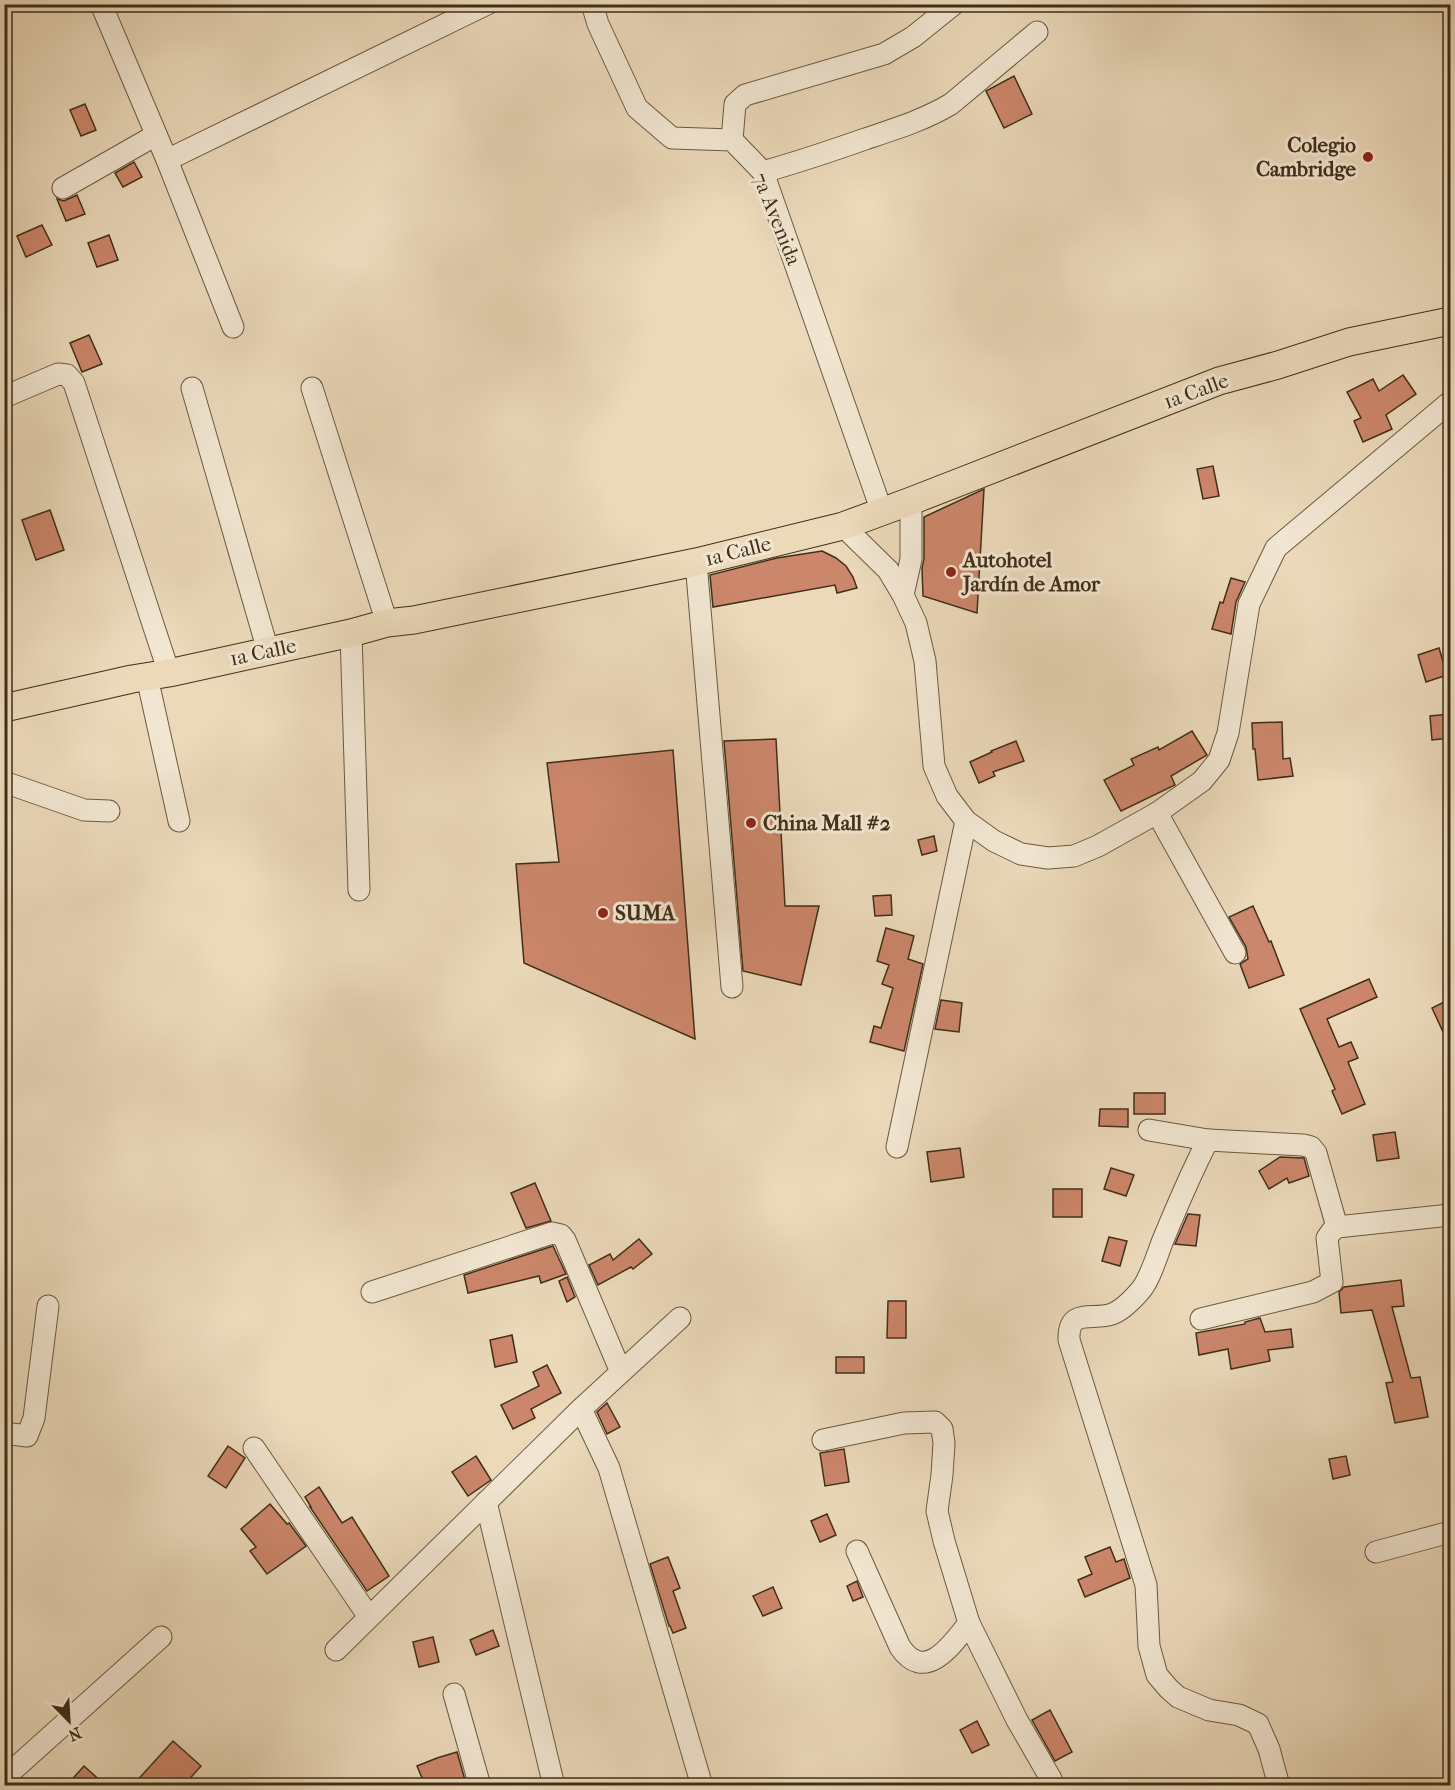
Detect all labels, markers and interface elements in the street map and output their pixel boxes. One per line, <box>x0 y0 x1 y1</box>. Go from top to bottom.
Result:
place label: Colegio Cambridge <box>1256 133 1357 181</box>
marker: Colegio Cambridge <box>1361 150 1375 164</box>
street label: 7a Avenida <box>748 169 806 269</box>
street label: 1a Calle <box>1160 368 1232 414</box>
street label: 1a Calle <box>702 531 774 571</box>
place label: Autohotel Jardín de Amor <box>961 548 1101 596</box>
marker: Autohotel Jardín de Amor <box>944 565 958 579</box>
street label: 1a Calle <box>228 633 298 671</box>
place label: China Mall #2 <box>763 811 891 835</box>
marker: China Mall #2 <box>744 816 758 830</box>
place label: SUMA <box>615 901 676 925</box>
marker: SUMA <box>596 906 610 920</box>
north arrow <box>39 1691 99 1751</box>
text: N <box>65 1723 84 1746</box>

